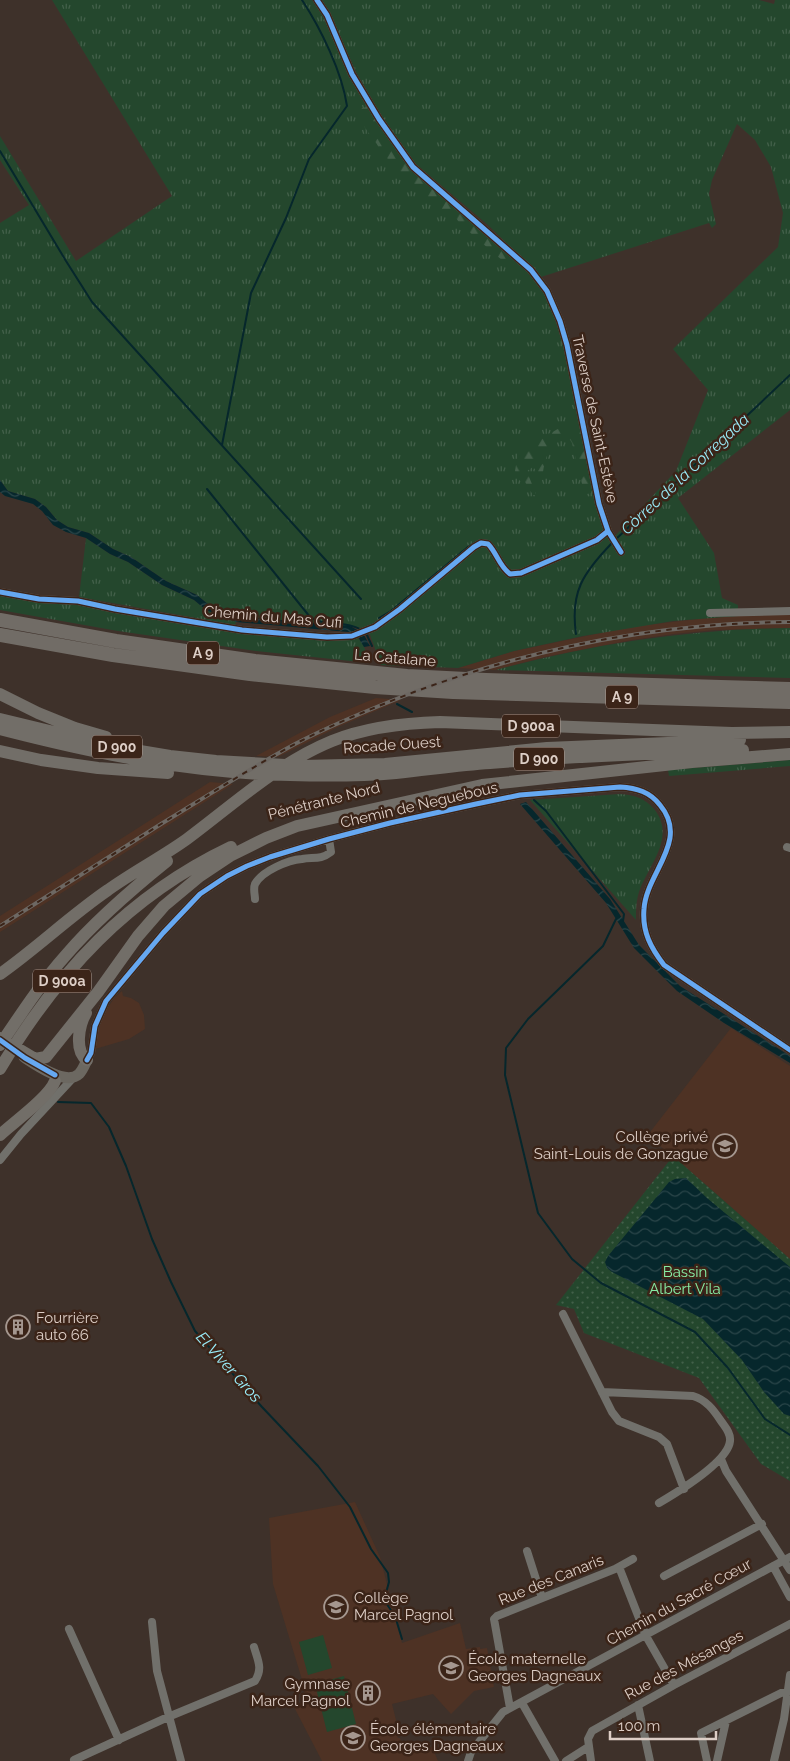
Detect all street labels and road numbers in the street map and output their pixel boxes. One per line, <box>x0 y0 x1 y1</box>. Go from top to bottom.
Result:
street label: Traverse de Saint-Estève <box>568 333 622 505</box>
street label: Chemin du Mas Cufi <box>203 602 343 632</box>
road number: A 9 <box>187 641 219 664</box>
street label: La Catalane <box>353 645 437 671</box>
road number: A 9 <box>606 686 638 709</box>
road number: D 900a <box>502 714 560 738</box>
street label: Rocade Ouest <box>342 733 442 757</box>
road number: D 900 <box>92 736 142 759</box>
road number: D 900 <box>514 748 564 771</box>
street label: Pénétrante Nord <box>266 778 382 824</box>
street label: Chemin de Neguebous <box>339 778 499 832</box>
road number: D 900a <box>33 969 91 992</box>
street label: Rue des Canaris <box>496 1551 606 1609</box>
street label: Chemin du Sacré Cœur <box>603 1554 755 1649</box>
street label: Rue des Mésanges <box>622 1626 746 1704</box>

